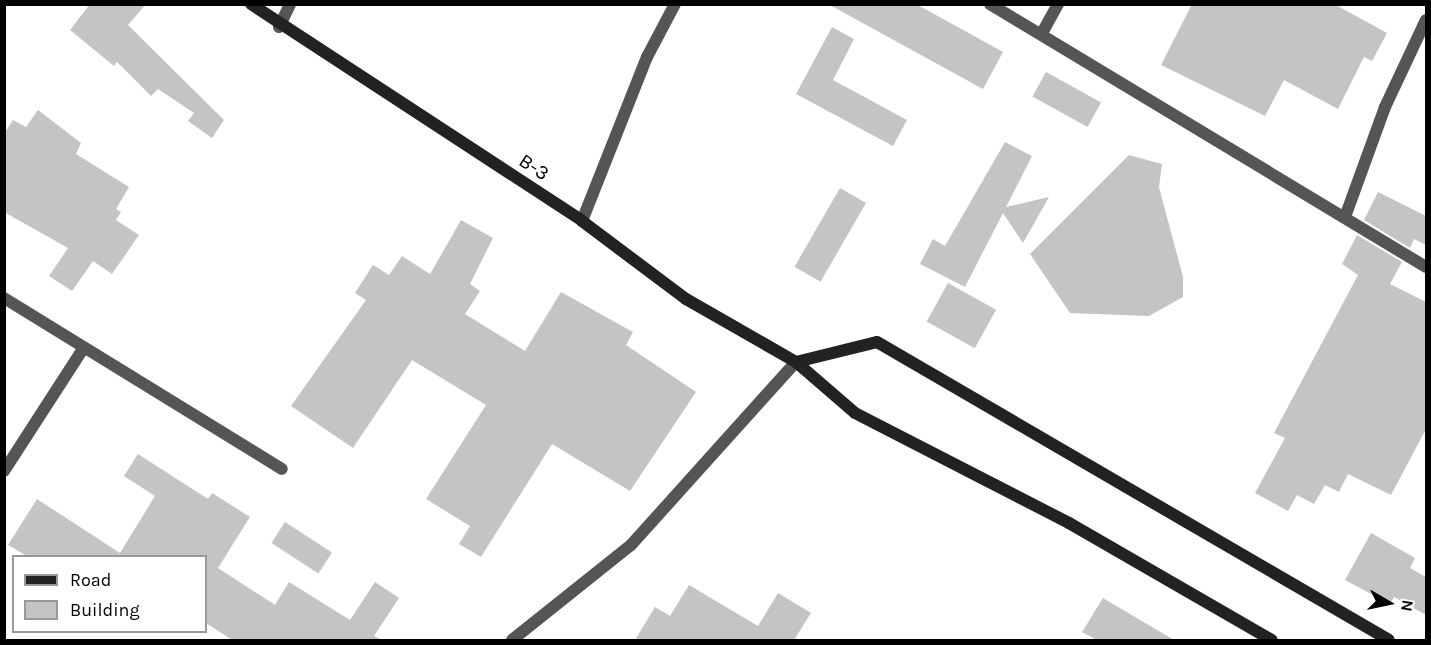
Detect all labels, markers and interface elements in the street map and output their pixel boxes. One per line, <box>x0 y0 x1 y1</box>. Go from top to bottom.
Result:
street label: B-3 <box>514 148 554 186</box>
legend <box>12 555 207 633</box>
text: Road <box>70 569 111 591</box>
north arrow <box>1359 573 1419 633</box>
text: Building <box>70 599 140 621</box>
text: N <box>1397 599 1418 613</box>

